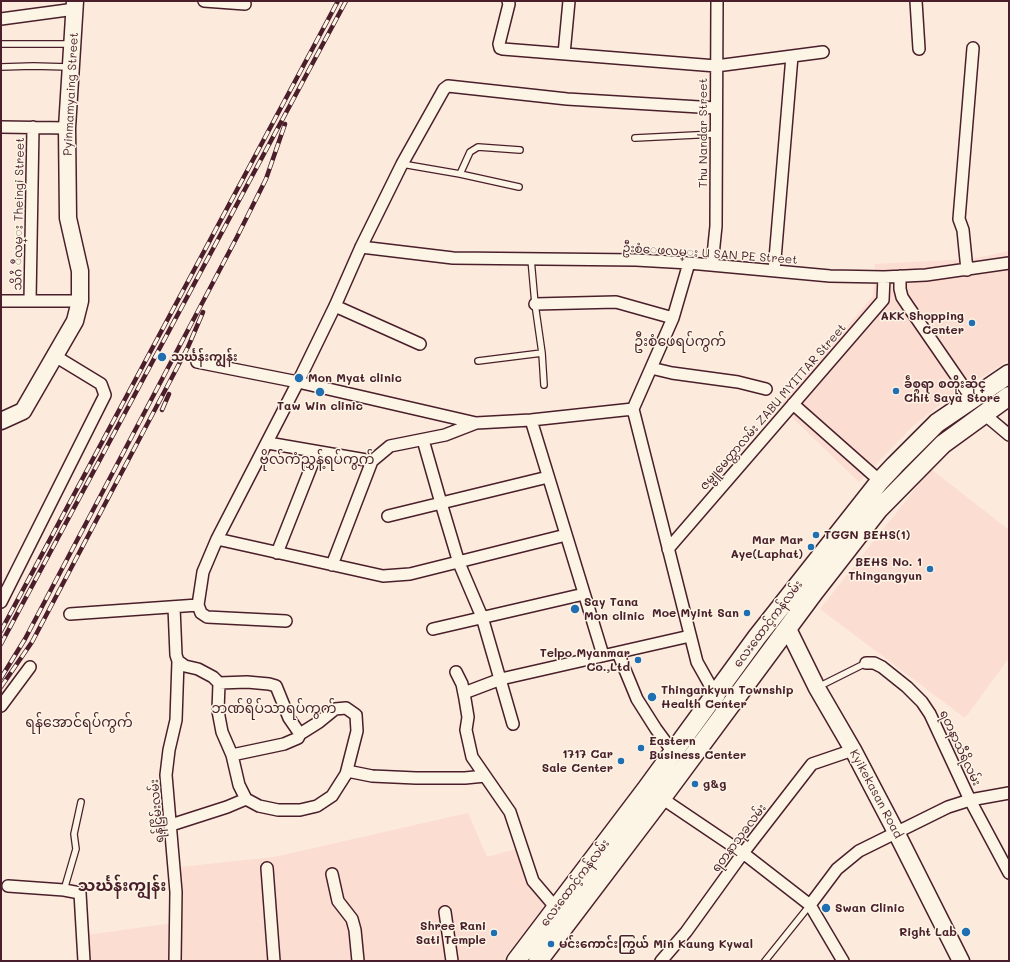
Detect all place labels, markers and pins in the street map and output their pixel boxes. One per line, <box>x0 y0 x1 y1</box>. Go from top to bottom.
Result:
place label: AKK Shopping Center <box>881 309 964 337</box>
marker: AKK Shopping Center <box>967 318 977 328</box>
place label: သင်္ဃန်းကျွန်း <box>171 350 238 364</box>
marker: သင်္ဃန်းကျွန်း <box>156 351 168 363</box>
place label: Mon Myat clinic <box>308 371 402 385</box>
marker: Mon Myat clinic <box>293 372 305 384</box>
place label: ခဵစ္စရာ စတိုးဆိုင္ Chit Saya Store <box>904 377 1000 405</box>
marker: Taw Win clinic <box>314 386 326 398</box>
marker: ခဵစ္စရာ စတိုးဆိုင္ Chit Saya Store <box>891 386 901 396</box>
place label: Taw Win clinic <box>277 399 363 413</box>
place label: TGGN BEHS(1) <box>824 528 910 542</box>
marker: TGGN BEHS(1) <box>811 530 821 540</box>
place label: Mar Mar Aye(Laphat) <box>730 533 803 561</box>
marker: Mar Mar Aye(Laphat) <box>806 542 816 552</box>
place label: BEHS No. 1 Thingangyun <box>848 555 922 583</box>
marker: BEHS No. 1 Thingangyun <box>925 564 935 574</box>
place label: Say Tana Mon clinic <box>584 595 645 623</box>
marker: Say Tana Mon clinic <box>569 603 581 615</box>
place label: Moe Myint San <box>652 606 739 620</box>
marker: Moe Myint San <box>742 608 752 618</box>
place label: Telpo Myanmar Co.,Ltd <box>540 646 630 674</box>
marker: Telpo Myanmar Co.,Ltd <box>633 655 643 665</box>
place label: Thingankyun Township Health Center <box>661 683 794 711</box>
marker: Thingankyun Township Health Center <box>646 691 658 703</box>
place label: Eastern Business Center <box>649 734 746 762</box>
marker: Eastern Business Center <box>636 743 646 753</box>
place label: 1717 Car Sale Center <box>542 747 613 775</box>
marker: 1717 Car Sale Center <box>616 756 626 766</box>
place label: g&g <box>703 777 726 791</box>
marker: g&g <box>690 779 700 789</box>
place label: Swan Clinic <box>835 901 905 915</box>
marker: Swan Clinic <box>820 902 832 914</box>
place label: Shree Rani Sati Temple <box>416 919 486 947</box>
place label: Right Lab <box>899 925 957 939</box>
marker: Right Lab <box>960 926 972 938</box>
marker: Shree Rani Sati Temple <box>489 928 499 938</box>
place label: မင်းကောင်းကြွယ် Min Kaung Kywal <box>559 937 753 951</box>
marker: မင်းကောင်းကြွယ် Min Kaung Kywal <box>546 939 556 949</box>

